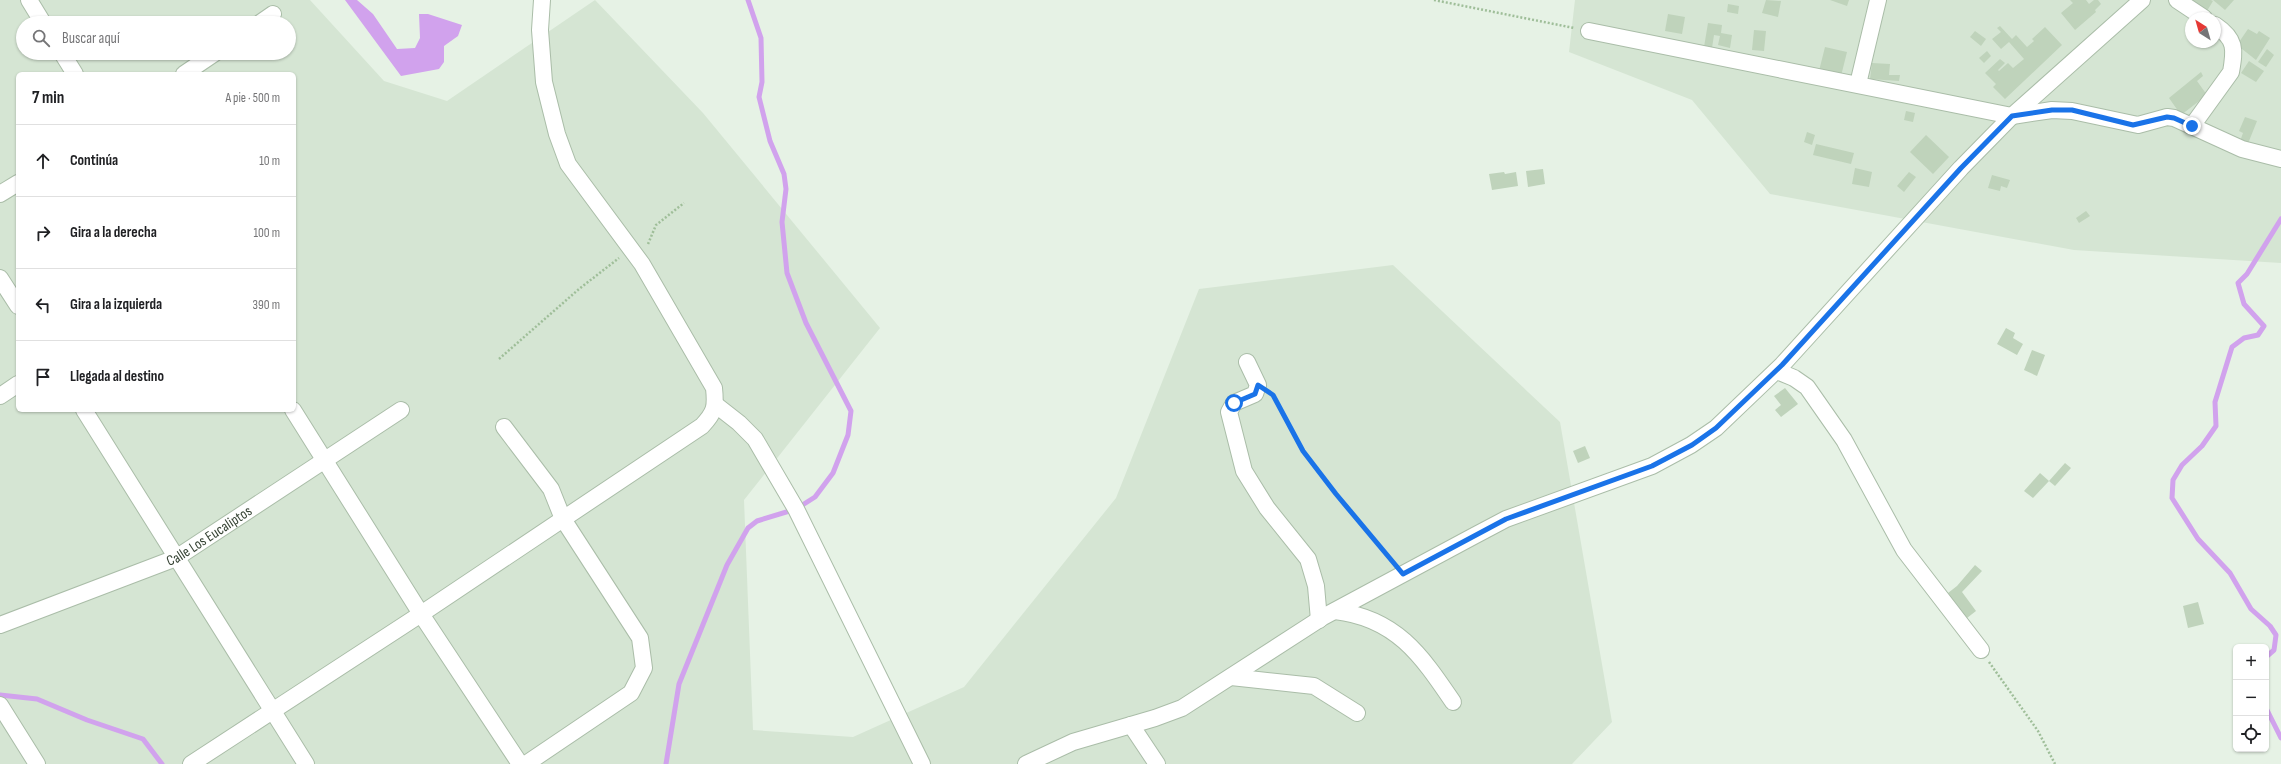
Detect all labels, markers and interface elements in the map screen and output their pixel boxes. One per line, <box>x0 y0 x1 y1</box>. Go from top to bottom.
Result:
north arrow <box>2185 12 2221 48</box>
search box <box>16 16 296 60</box>
icon: search <box>30 27 52 49</box>
text: Buscar aquí <box>62 29 120 48</box>
text: 7 min <box>32 88 64 108</box>
text: A pie · 500 m <box>225 90 280 106</box>
route end <box>2183 117 2201 135</box>
icon: ahead <box>32 150 54 172</box>
text: Continúa <box>70 151 118 170</box>
text: 10 m <box>259 153 280 169</box>
icon: right <box>32 222 54 244</box>
text: Gira a la derecha <box>70 223 157 242</box>
text: 100 m <box>253 225 280 241</box>
icon: left <box>32 294 54 316</box>
text: Gira a la izquierda <box>70 295 162 314</box>
text: 390 m <box>253 297 280 313</box>
icon: arrive <box>32 366 54 388</box>
text: Llegada al destino <box>70 367 164 386</box>
route start <box>1225 394 1243 412</box>
street label: Calle Los Eucaliptos <box>164 502 256 571</box>
map controls <box>2233 644 2269 752</box>
button: + <box>2233 644 2269 680</box>
button: − <box>2233 680 2269 716</box>
button: locate <box>2233 716 2269 752</box>

